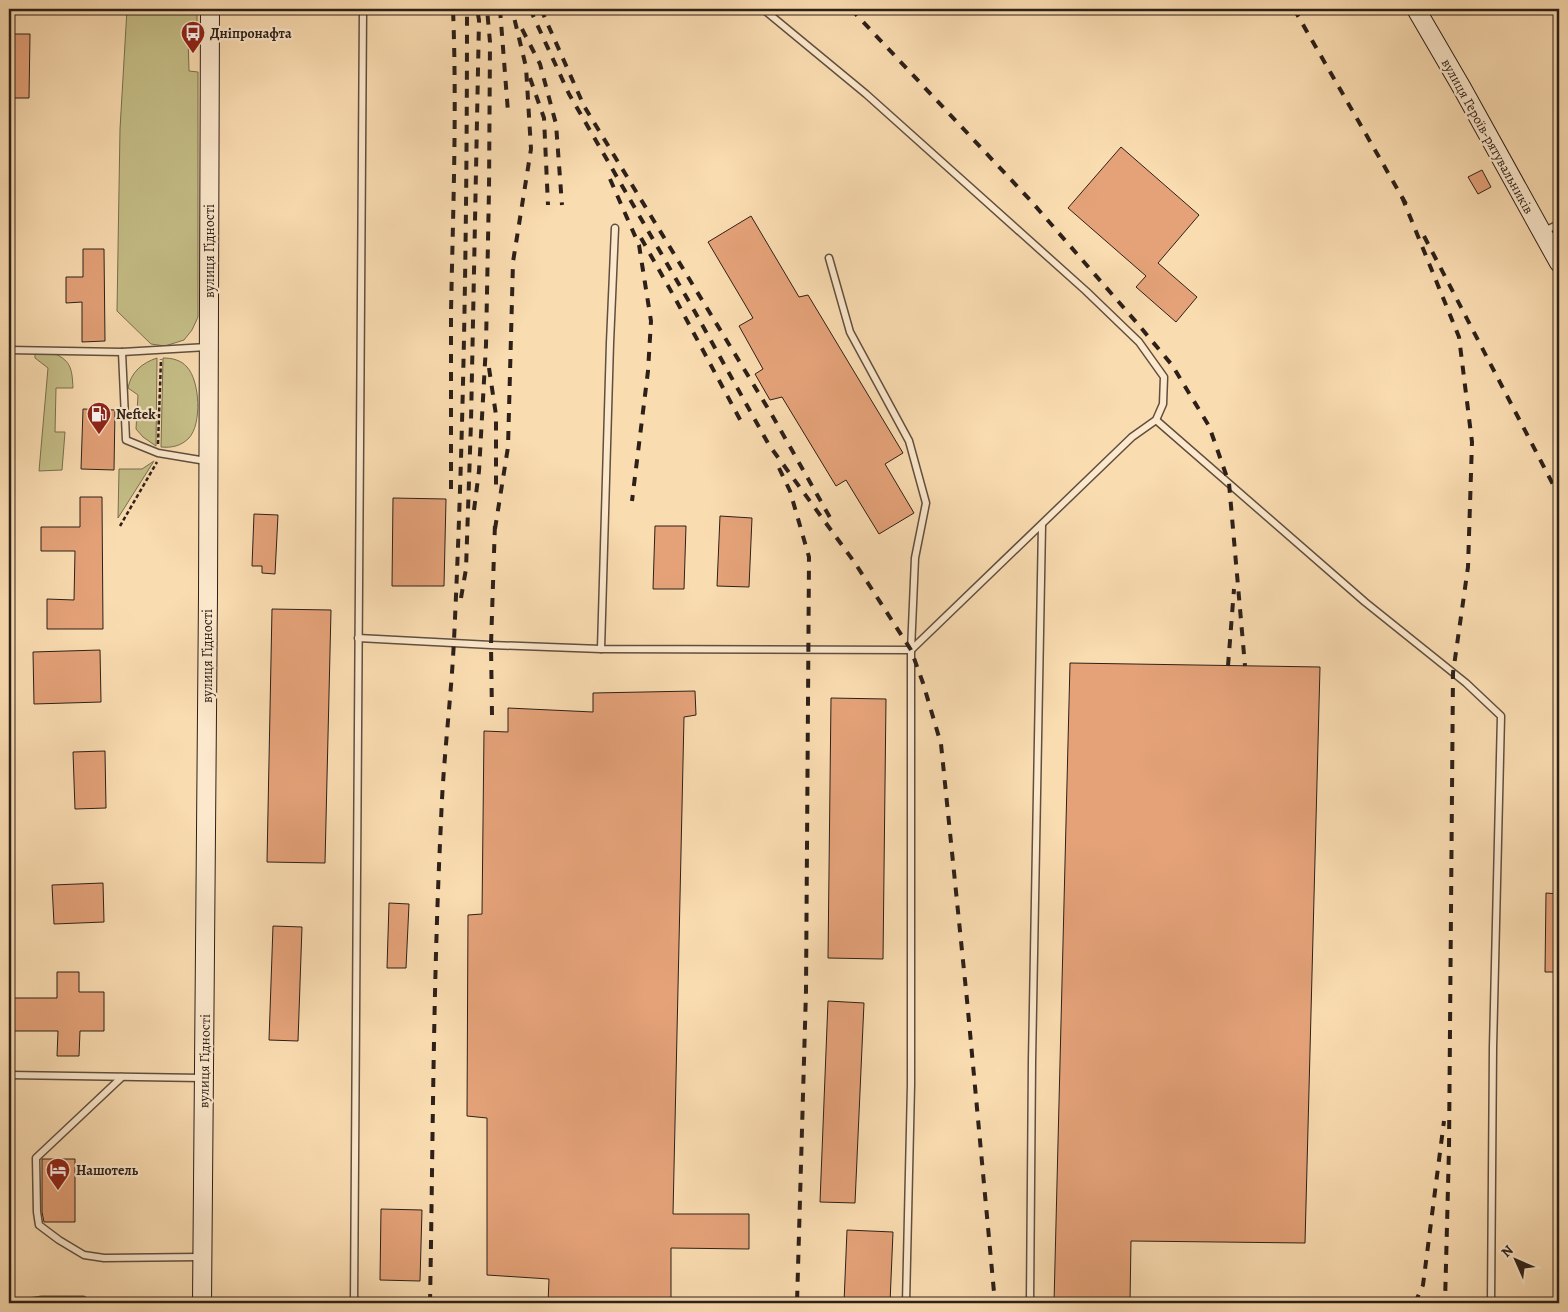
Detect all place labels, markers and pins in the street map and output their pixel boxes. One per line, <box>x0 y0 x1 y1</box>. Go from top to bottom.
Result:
bus stop icon: Дніпронафта <box>180 20 206 54</box>
place label: Дніпронафта <box>210 24 292 43</box>
fuel station icon: Neftek <box>86 401 112 435</box>
place label: Neftek <box>116 405 156 424</box>
hotel icon: Нашотель <box>45 1157 71 1191</box>
place label: Нашотель <box>76 1161 139 1180</box>

